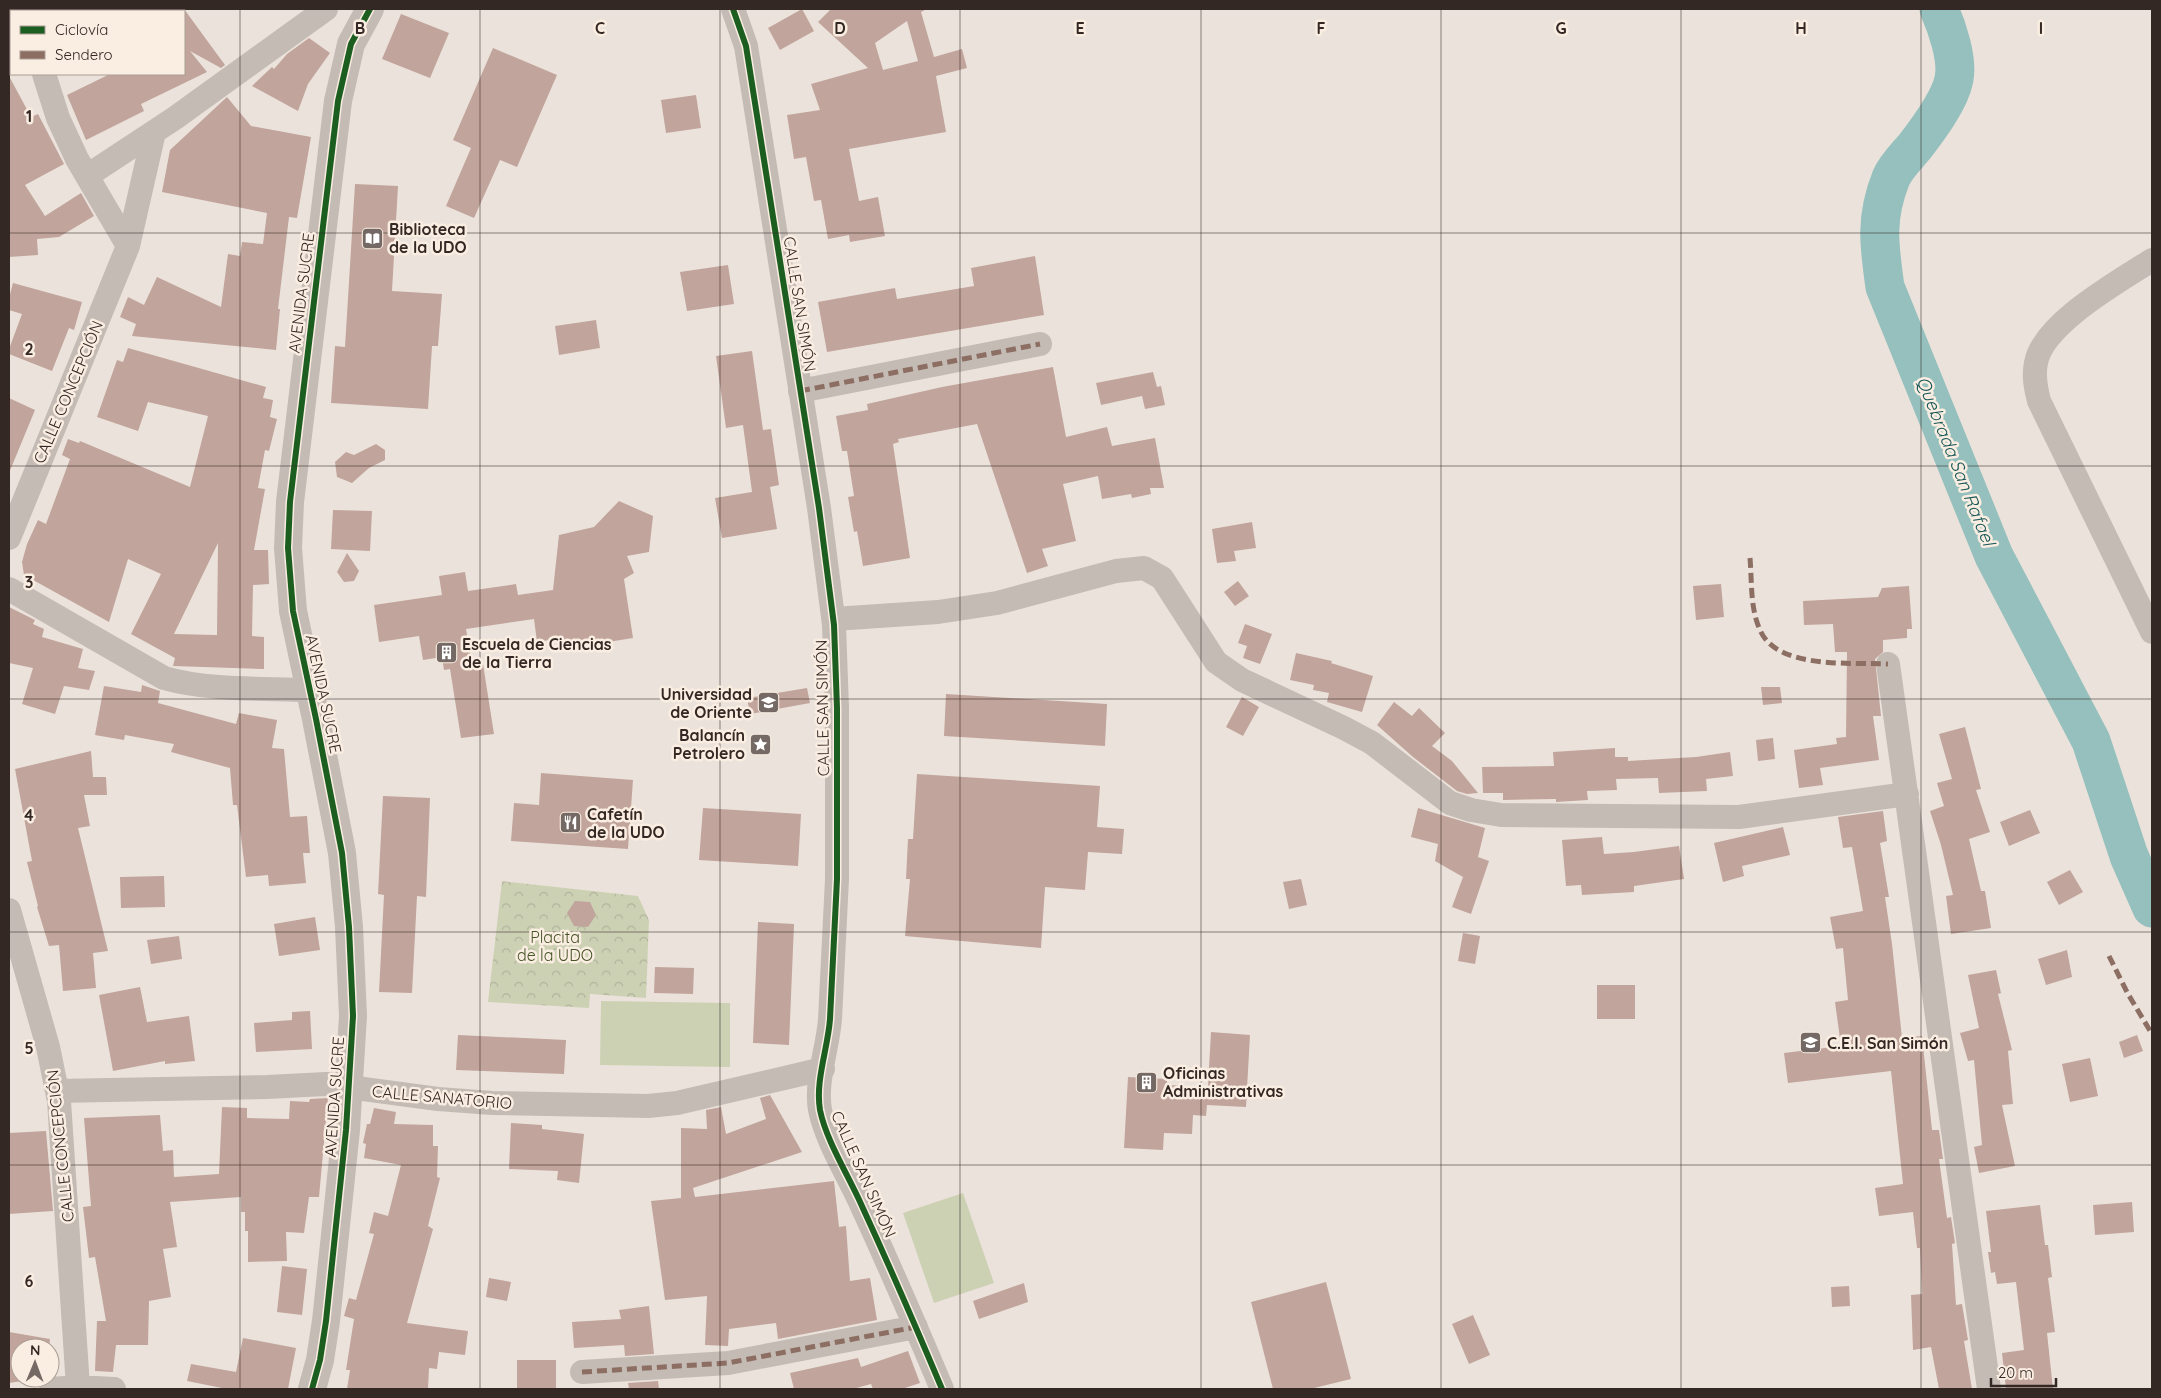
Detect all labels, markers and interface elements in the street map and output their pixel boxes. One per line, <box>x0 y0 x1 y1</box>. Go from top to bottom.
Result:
legend <box>10 10 185 75</box>
text: B <box>355 18 365 38</box>
text: C <box>595 18 605 38</box>
text: D <box>834 18 846 38</box>
text: E <box>1075 18 1085 38</box>
text: F <box>1317 18 1326 38</box>
text: G <box>1555 18 1567 38</box>
text: H <box>1795 18 1807 38</box>
text: I <box>2039 18 2043 38</box>
text: Ciclovía <box>55 20 108 39</box>
text: Sendero <box>55 45 113 64</box>
text: 1 <box>26 106 32 126</box>
place label: Biblioteca de la UDO <box>389 219 467 257</box>
library icon: Biblioteca de la UDO <box>361 226 385 250</box>
street label: AVENIDA SUCRE <box>284 232 318 354</box>
street label: CALLE SAN SIMÓN <box>779 235 821 373</box>
street label: CALLE CONCEPCIÓN <box>29 318 107 466</box>
text: 2 <box>24 339 34 359</box>
water label: Quebrada San Rafael <box>1911 373 2001 551</box>
text: 3 <box>25 572 33 592</box>
street label: AVENIDA SUCRE <box>302 633 346 755</box>
place label: Escuela de Ciencias de la Tierra <box>462 634 612 672</box>
street label: CALLE SAN SIMÓN <box>811 639 833 777</box>
building icon: Escuela de Ciencias de la Tierra <box>434 641 458 665</box>
place label: Universidad de Oriente <box>660 684 752 722</box>
school or university icon: Universidad de Oriente <box>756 691 780 715</box>
place label: Balancín Petrolero <box>673 725 745 763</box>
place icon: Balancín Petrolero <box>749 732 773 756</box>
place label: Cafetín de la UDO <box>587 804 665 842</box>
text: 4 <box>24 805 34 825</box>
restaurant icon: Cafetín de la UDO <box>559 811 583 835</box>
park label: Placita de la UDO <box>517 927 593 965</box>
school or university icon: C.E.I. San Simón <box>1799 1031 1823 1055</box>
place label: C.E.I. San Simón <box>1827 1033 1948 1053</box>
street label: AVENIDA SUCRE <box>320 1036 348 1158</box>
text: 5 <box>24 1038 34 1058</box>
place label: Oficinas Administrativas <box>1163 1063 1283 1101</box>
street label: CALLE CONCEPCIÓN <box>42 1069 78 1223</box>
building icon: Oficinas Administrativas <box>1135 1070 1159 1094</box>
street label: CALLE SANATORIO <box>371 1081 513 1113</box>
street label: CALLE SAN SIMÓN <box>827 1107 901 1241</box>
text: 6 <box>25 1271 34 1291</box>
north arrow <box>10 1338 60 1388</box>
text: N <box>30 1341 41 1359</box>
scale bar <box>1991 1356 2056 1388</box>
text: 20 m <box>1998 1363 2033 1382</box>

